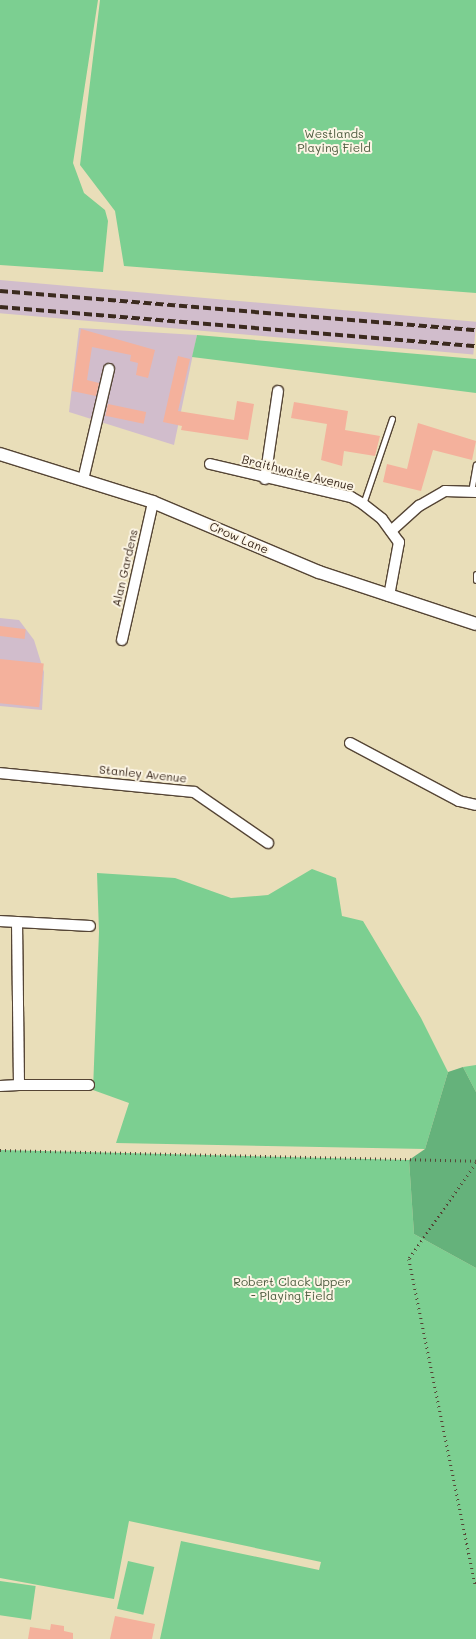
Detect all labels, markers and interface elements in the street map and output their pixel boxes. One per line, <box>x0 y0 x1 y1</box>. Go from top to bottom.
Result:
park label: Westlands Playing Field <box>297 127 371 155</box>
street label: Braithwaite Avenue <box>240 452 356 494</box>
street label: Crow Lane <box>207 519 271 557</box>
street label: Alan Gardens <box>109 528 141 608</box>
street label: Stanley Avenue <box>98 762 188 786</box>
park label: Robert Clack Upper - Playing Field <box>233 1275 351 1303</box>

